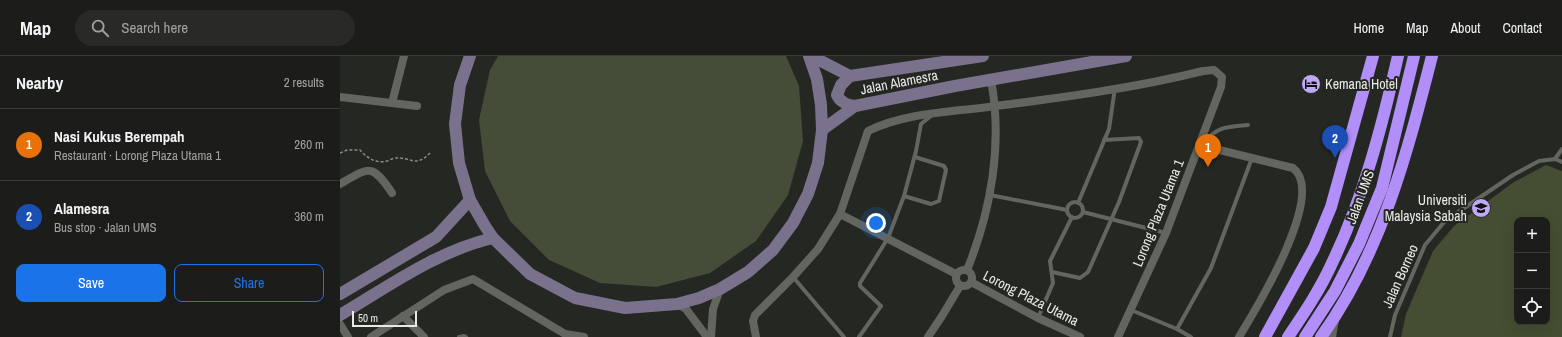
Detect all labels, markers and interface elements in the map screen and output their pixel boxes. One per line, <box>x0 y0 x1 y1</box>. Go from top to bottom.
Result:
search box <box>75 10 355 46</box>
text: Map <box>20 15 51 41</box>
icon: search <box>89 17 111 39</box>
text: Search here <box>121 17 188 38</box>
text: Home <box>1353 19 1384 37</box>
text: Map <box>1406 19 1428 37</box>
text: About <box>1450 19 1480 37</box>
text: Contact <box>1502 19 1542 37</box>
street label: Jalan Alamesra <box>859 66 940 98</box>
text: Nearby <box>16 71 63 94</box>
hotel icon: Kemana Hotel <box>1300 73 1322 95</box>
text: 2 results <box>284 74 324 91</box>
place label: Kemana Hotel <box>1325 75 1398 93</box>
pin: 2 <box>1322 125 1348 158</box>
text: Nasi Kukus Berempah <box>54 126 185 147</box>
pin: 1 <box>1195 134 1221 167</box>
text: 1 <box>26 136 32 153</box>
text: 260 m <box>294 136 324 153</box>
text: Restaurant · Lorong Plaza Utama 1 <box>54 147 221 164</box>
street label: Lorong Plaza Utama 1 <box>1128 156 1188 269</box>
street label: Jalan UMS <box>1342 167 1378 226</box>
place label: Universiti Malaysia Sabah <box>1385 191 1467 225</box>
school or university icon: Universiti Malaysia Sabah <box>1470 197 1492 219</box>
text: Alamesra <box>54 198 109 219</box>
text: 2 <box>26 208 32 225</box>
text: 360 m <box>294 208 324 225</box>
your location <box>866 213 886 233</box>
map controls <box>1514 217 1550 325</box>
button: + <box>1514 217 1550 253</box>
text: Bus stop · Jalan UMS <box>54 219 157 236</box>
street label: Jalan Borneo <box>1378 241 1422 311</box>
button: − <box>1514 253 1550 289</box>
button: Save <box>16 264 166 302</box>
button: Share <box>174 264 324 302</box>
street label: Lorong Plaza Utama <box>980 266 1082 330</box>
button: locate <box>1514 289 1550 325</box>
scale bar <box>352 309 417 328</box>
text: 50 m <box>358 311 378 325</box>

